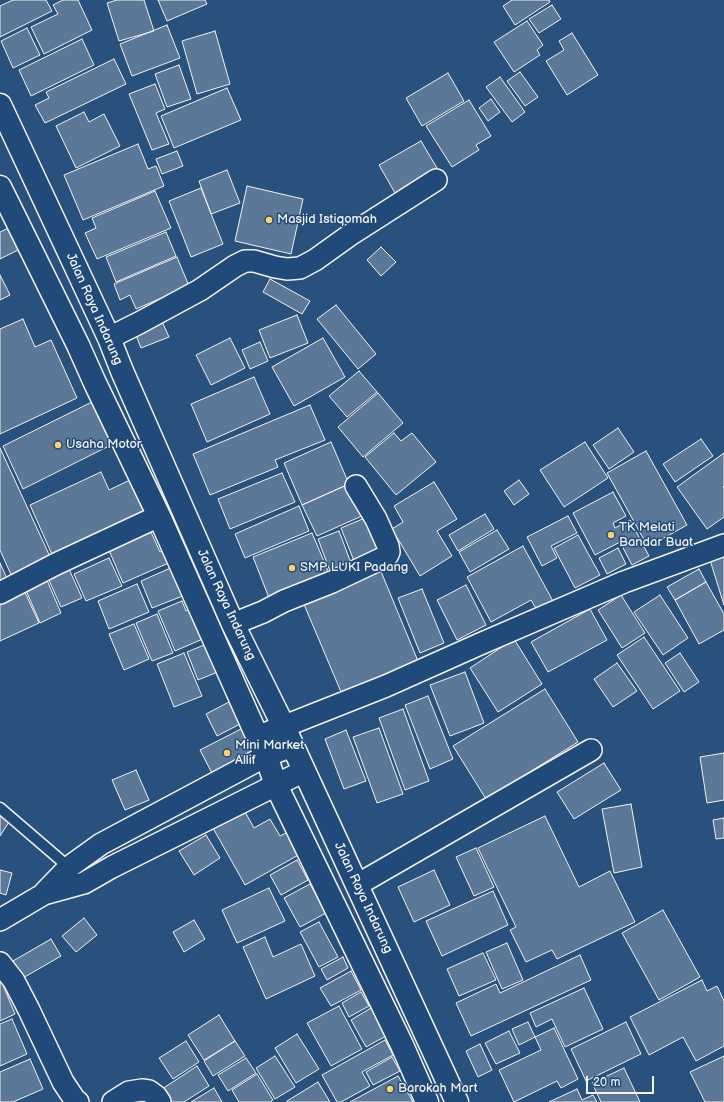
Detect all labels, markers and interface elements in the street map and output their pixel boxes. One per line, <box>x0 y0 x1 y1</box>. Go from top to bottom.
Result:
place label: Masjid Istiqomah <box>277 212 377 228</box>
marker: Masjid Istiqomah <box>264 215 274 225</box>
street label: Jalan Raya Indarung <box>62 251 126 367</box>
place label: Usaha Motor <box>66 437 141 453</box>
marker: Usaha Motor <box>53 440 63 450</box>
place label: TK Melati Bandar Buat <box>619 520 693 551</box>
marker: TK Melati Bandar Buat <box>606 530 616 540</box>
street label: Jalan Raya Indarung <box>193 547 259 663</box>
place label: SMP LUKI Padang <box>300 560 408 576</box>
marker: SMP LUKI Padang <box>287 563 297 573</box>
place label: Mini Market Allif <box>235 738 304 769</box>
marker: Mini Market Allif <box>222 748 232 758</box>
street label: Jalan Raya Indarung <box>330 840 396 956</box>
scale bar <box>588 1068 656 1094</box>
text: 20 m <box>593 1075 620 1090</box>
place label: Barokah Mart <box>398 1081 478 1097</box>
marker: Barokah Mart <box>385 1084 395 1094</box>

